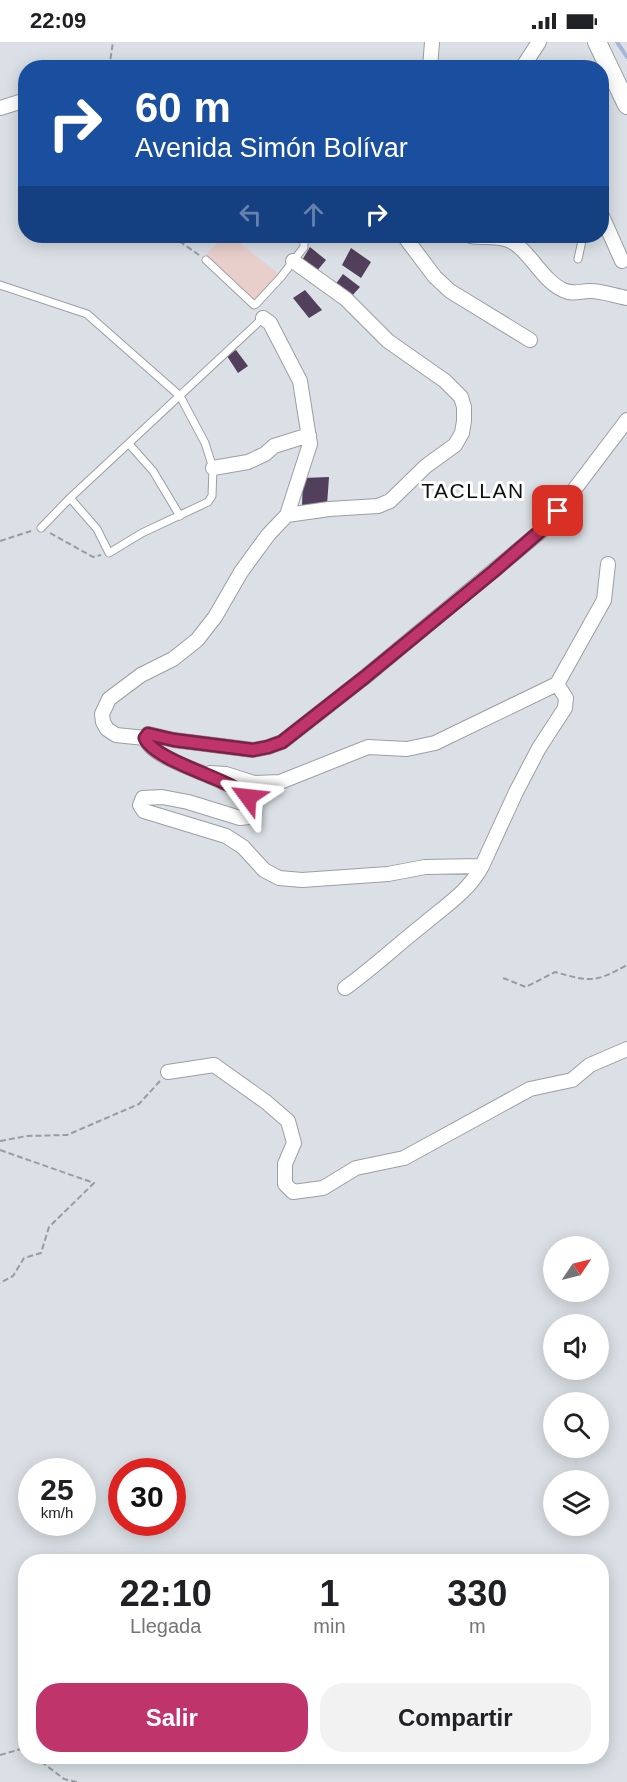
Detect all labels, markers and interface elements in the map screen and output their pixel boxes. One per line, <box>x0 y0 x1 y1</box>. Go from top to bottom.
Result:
text: 22:09 <box>30 8 86 33</box>
icon: right <box>36 84 114 162</box>
text: 60 m <box>135 84 231 131</box>
text: Avenida Simón Bolívar <box>135 133 408 163</box>
icon: left <box>234 198 267 231</box>
icon: ahead <box>297 198 330 231</box>
icon: right <box>360 198 393 231</box>
district label: TACLLAN <box>421 479 525 502</box>
pin <box>532 485 583 536</box>
icon: arrive <box>541 494 574 527</box>
position arrow <box>216 765 280 829</box>
north arrow <box>543 1236 609 1302</box>
map controls <box>543 1236 609 1536</box>
button: sound <box>543 1314 609 1380</box>
button: search <box>543 1392 609 1458</box>
speed limit sign: 30 <box>108 1458 186 1536</box>
button: layers <box>543 1470 609 1536</box>
text: 25 <box>40 1473 74 1506</box>
text: km/h <box>41 1504 73 1521</box>
text: 22:10 <box>120 1573 212 1614</box>
text: 1 <box>319 1573 339 1614</box>
text: 330 <box>447 1573 507 1614</box>
text: Llegada <box>130 1615 201 1637</box>
text: min <box>313 1615 346 1637</box>
text: m <box>469 1615 486 1637</box>
button: Salir <box>36 1683 308 1752</box>
button: Compartir <box>320 1683 591 1752</box>

